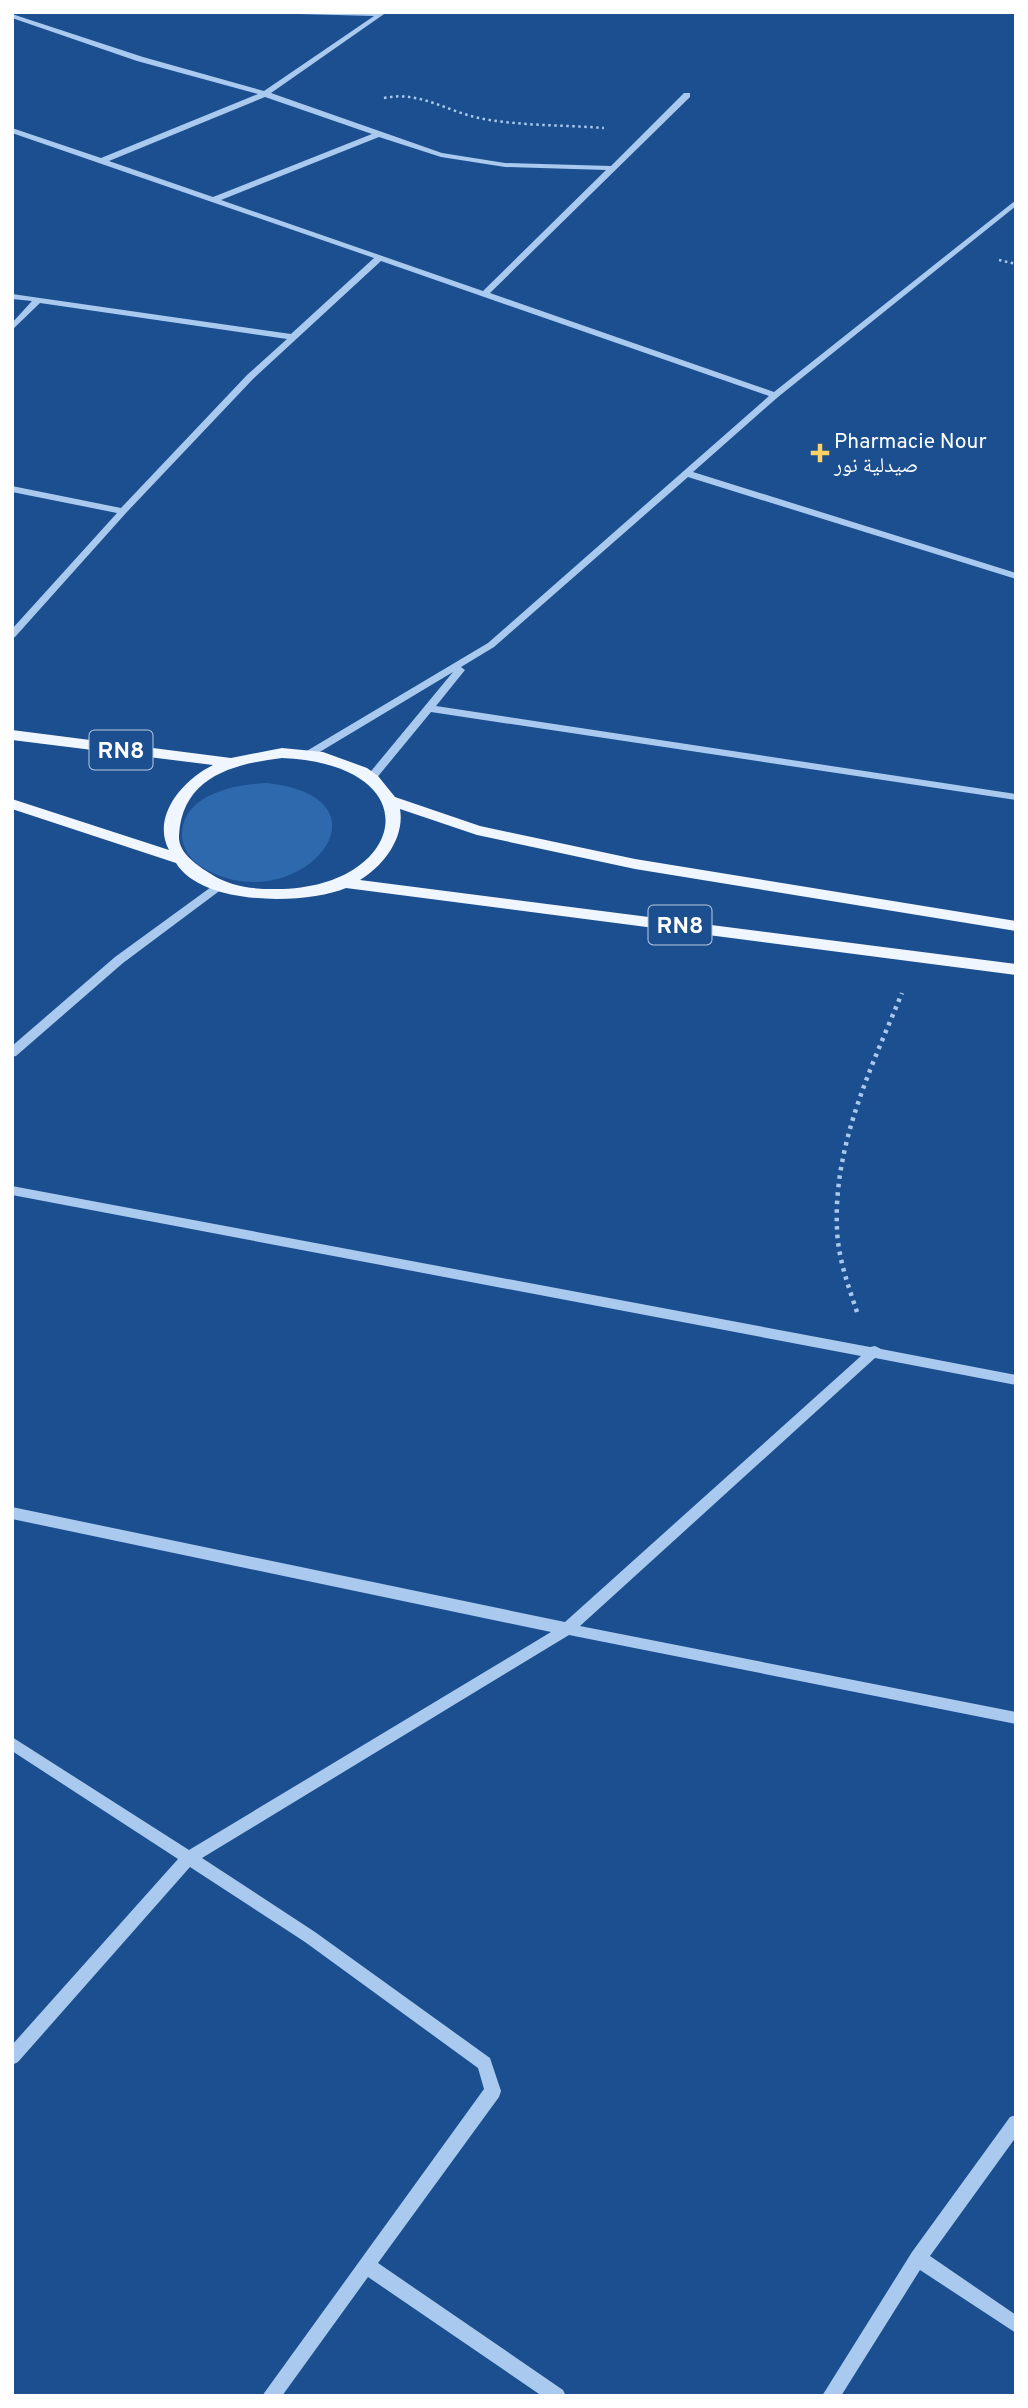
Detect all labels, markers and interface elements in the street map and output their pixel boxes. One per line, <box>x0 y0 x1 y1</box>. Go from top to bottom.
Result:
place label: Pharmacie Nour صيدلية نور <box>833 429 987 480</box>
marker: Pharmacie Nour صيدلية نور <box>812 445 828 461</box>
road number: RN8 <box>90 730 152 770</box>
road number: RN8 <box>648 906 712 944</box>

